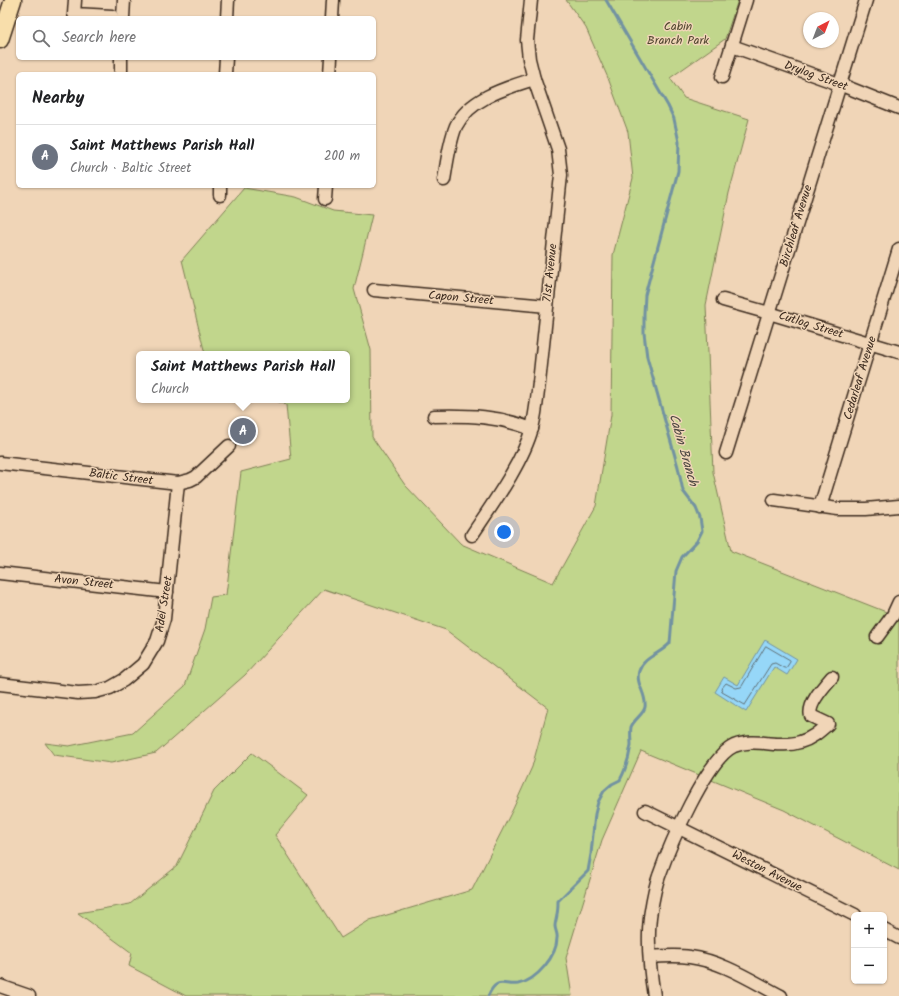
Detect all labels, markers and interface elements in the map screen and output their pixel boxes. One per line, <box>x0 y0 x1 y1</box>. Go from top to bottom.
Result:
north arrow <box>803 12 839 48</box>
search box <box>16 16 376 60</box>
park label: Cabin Branch Park <box>647 17 709 50</box>
text: Search here <box>62 26 136 50</box>
icon: search <box>30 27 52 49</box>
street label: Drylog Street <box>781 56 851 96</box>
text: Nearby <box>32 85 84 112</box>
text: Saint Matthews Parish Hall <box>70 134 254 158</box>
text: A <box>41 146 49 167</box>
text: 200 m <box>324 146 360 167</box>
text: Church · Baltic Street <box>70 158 191 179</box>
street label: Birchleaf Avenue <box>775 182 818 269</box>
street label: 71st Avenue <box>537 242 563 303</box>
street label: Capon Street <box>427 286 495 310</box>
street label: Cutlog Street <box>776 306 846 344</box>
street label: Cedarleaf Avenue <box>838 333 882 422</box>
popup <box>136 351 350 403</box>
text: Saint Matthews Parish Hall <box>151 355 335 379</box>
text: Church <box>151 379 189 400</box>
water label: Cabin Branch <box>663 411 704 490</box>
pin: A <box>230 416 256 446</box>
street label: Baltic Street <box>88 464 154 490</box>
your location <box>494 522 514 542</box>
street label: Avon Street <box>53 569 115 595</box>
street label: Adel Street <box>150 574 178 634</box>
street label: Weston Avenue <box>729 845 806 897</box>
map controls <box>851 912 887 984</box>
button: + <box>851 912 887 948</box>
button: − <box>851 948 887 984</box>

